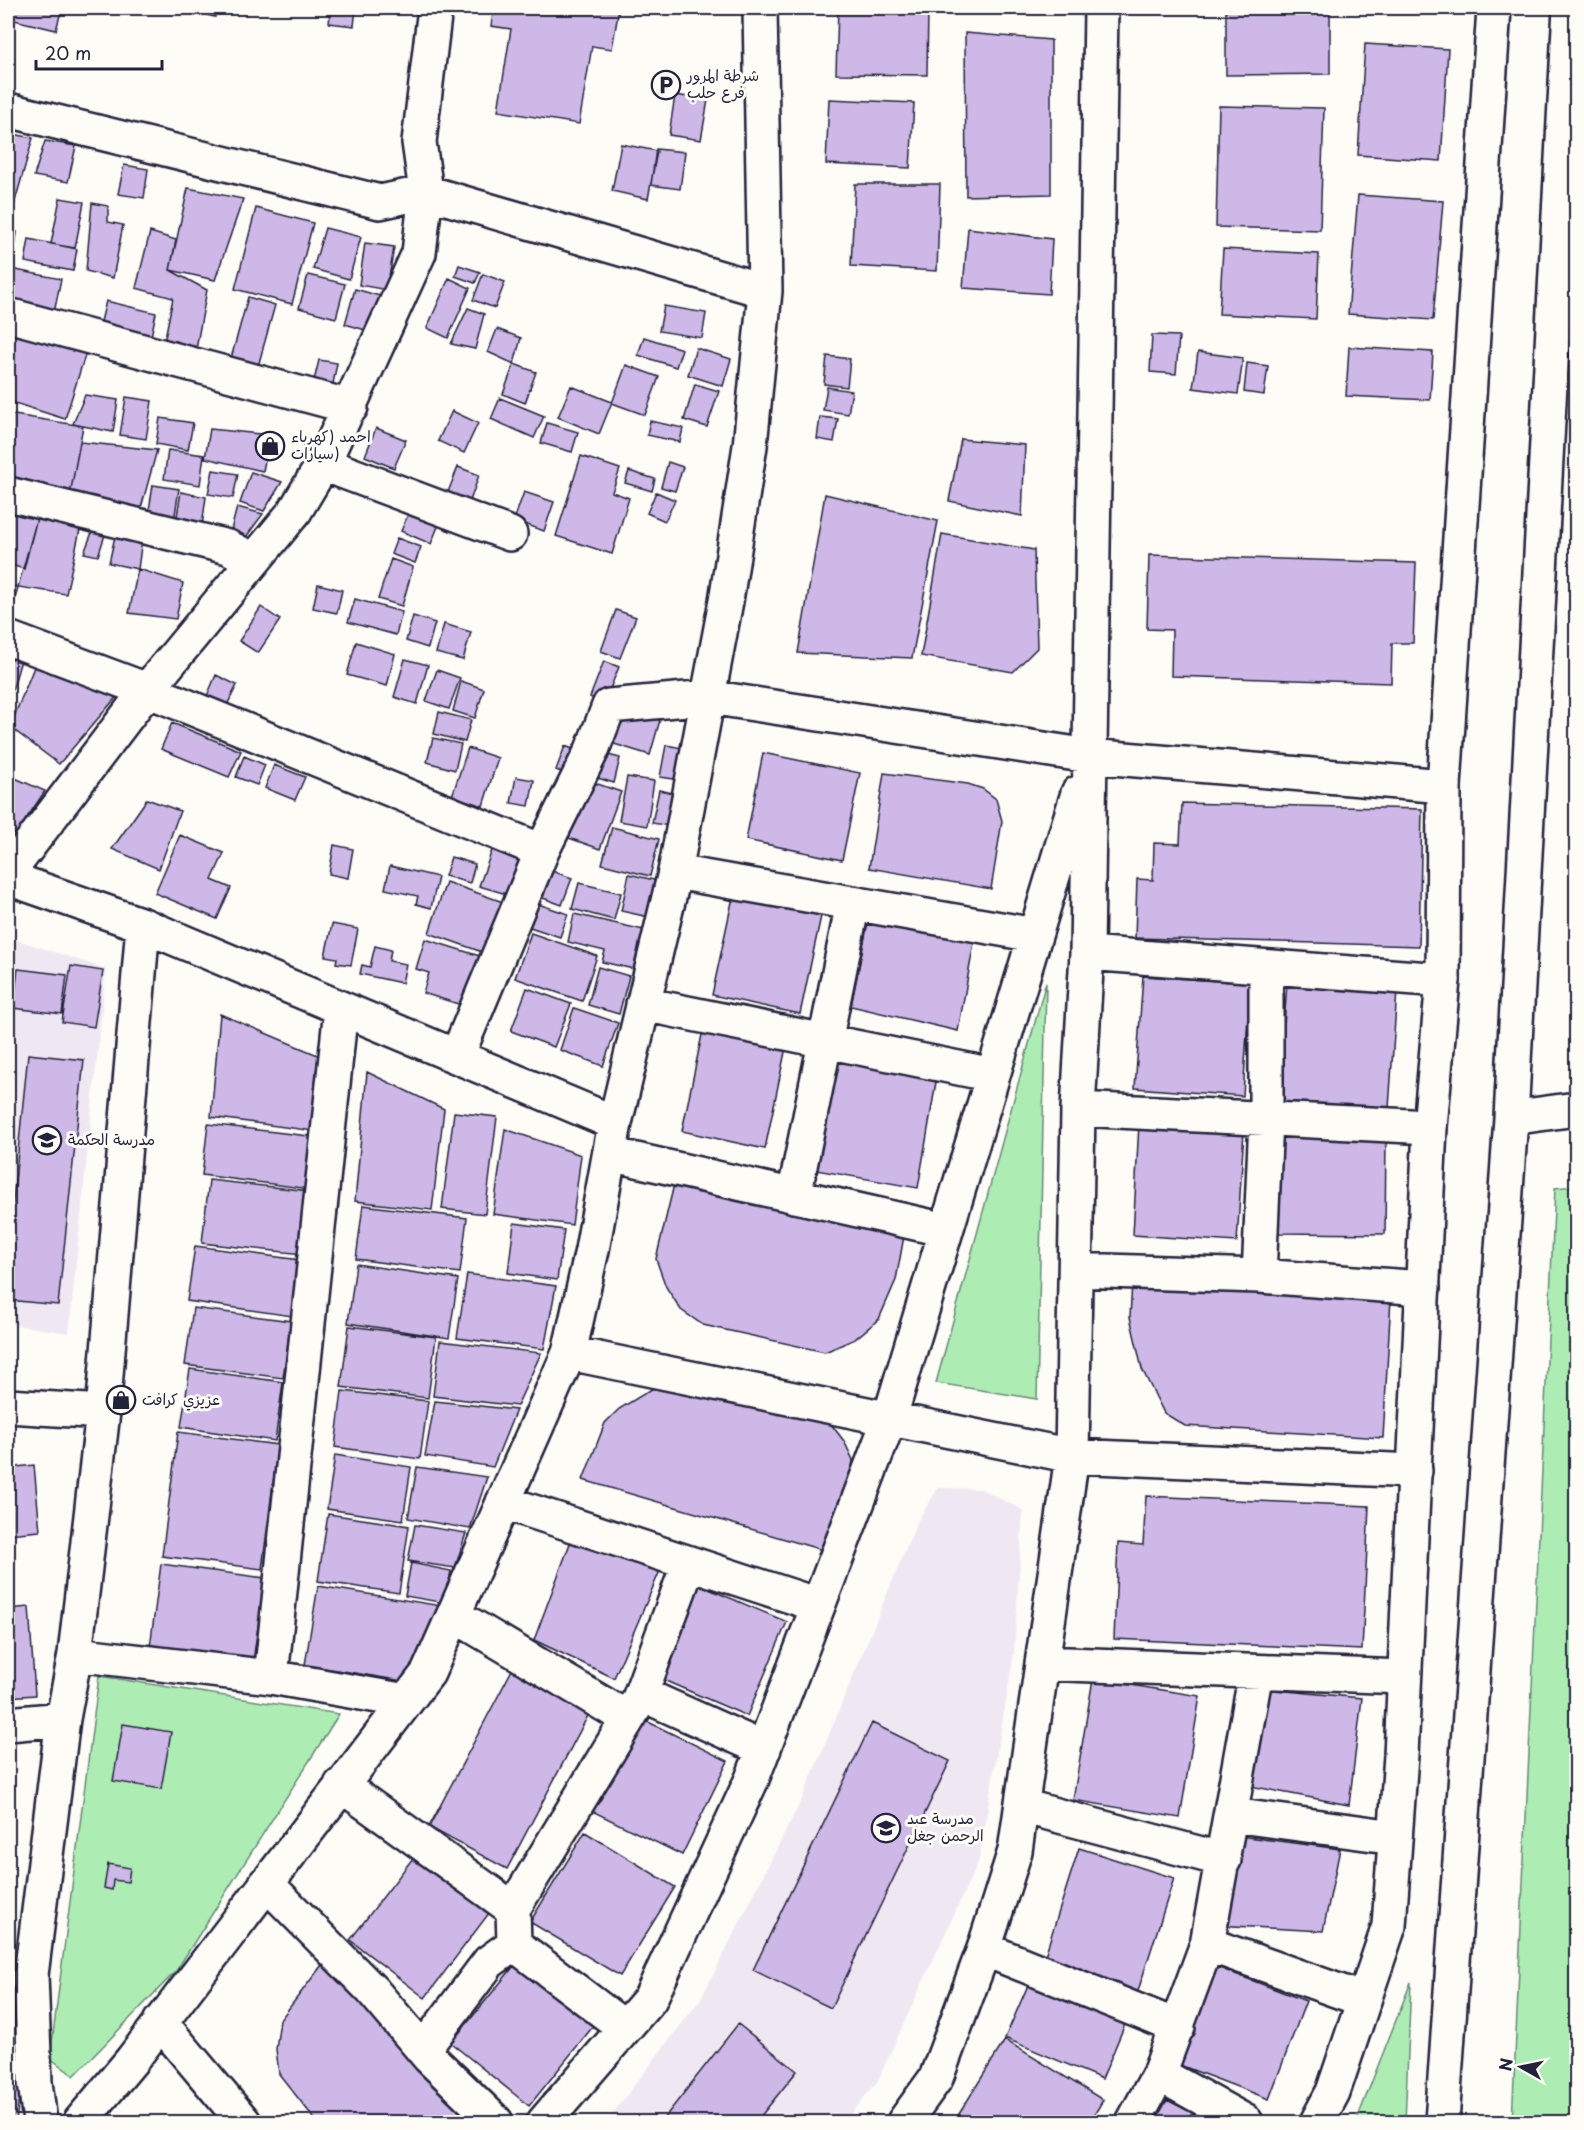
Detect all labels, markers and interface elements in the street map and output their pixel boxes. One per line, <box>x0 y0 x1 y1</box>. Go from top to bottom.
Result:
scale bar <box>36 33 162 71</box>
text: 20 m <box>45 39 91 66</box>
place label: شرطة المرور فرع حلب <box>686 63 759 103</box>
parking icon: شرطة المرور فرع حلب <box>650 69 682 101</box>
place label: احمد (كهرباء سيارات) <box>291 424 371 464</box>
shop icon: احمد (كهرباء سيارات) <box>254 430 286 462</box>
school or university icon: مدرسة الحكمة <box>31 1124 63 1156</box>
place label: مدرسة الحكمة <box>68 1127 155 1150</box>
shop icon: عزيزي كرافت <box>105 1384 137 1416</box>
place label: عزيزي كرافت <box>142 1387 220 1411</box>
place label: مدرسة عبد الرحمن جغل <box>907 1806 984 1846</box>
school or university icon: مدرسة عبد الرحمن جغل <box>870 1812 902 1844</box>
north arrow <box>1491 2037 1551 2097</box>
text: N <box>1492 2056 1518 2073</box>

